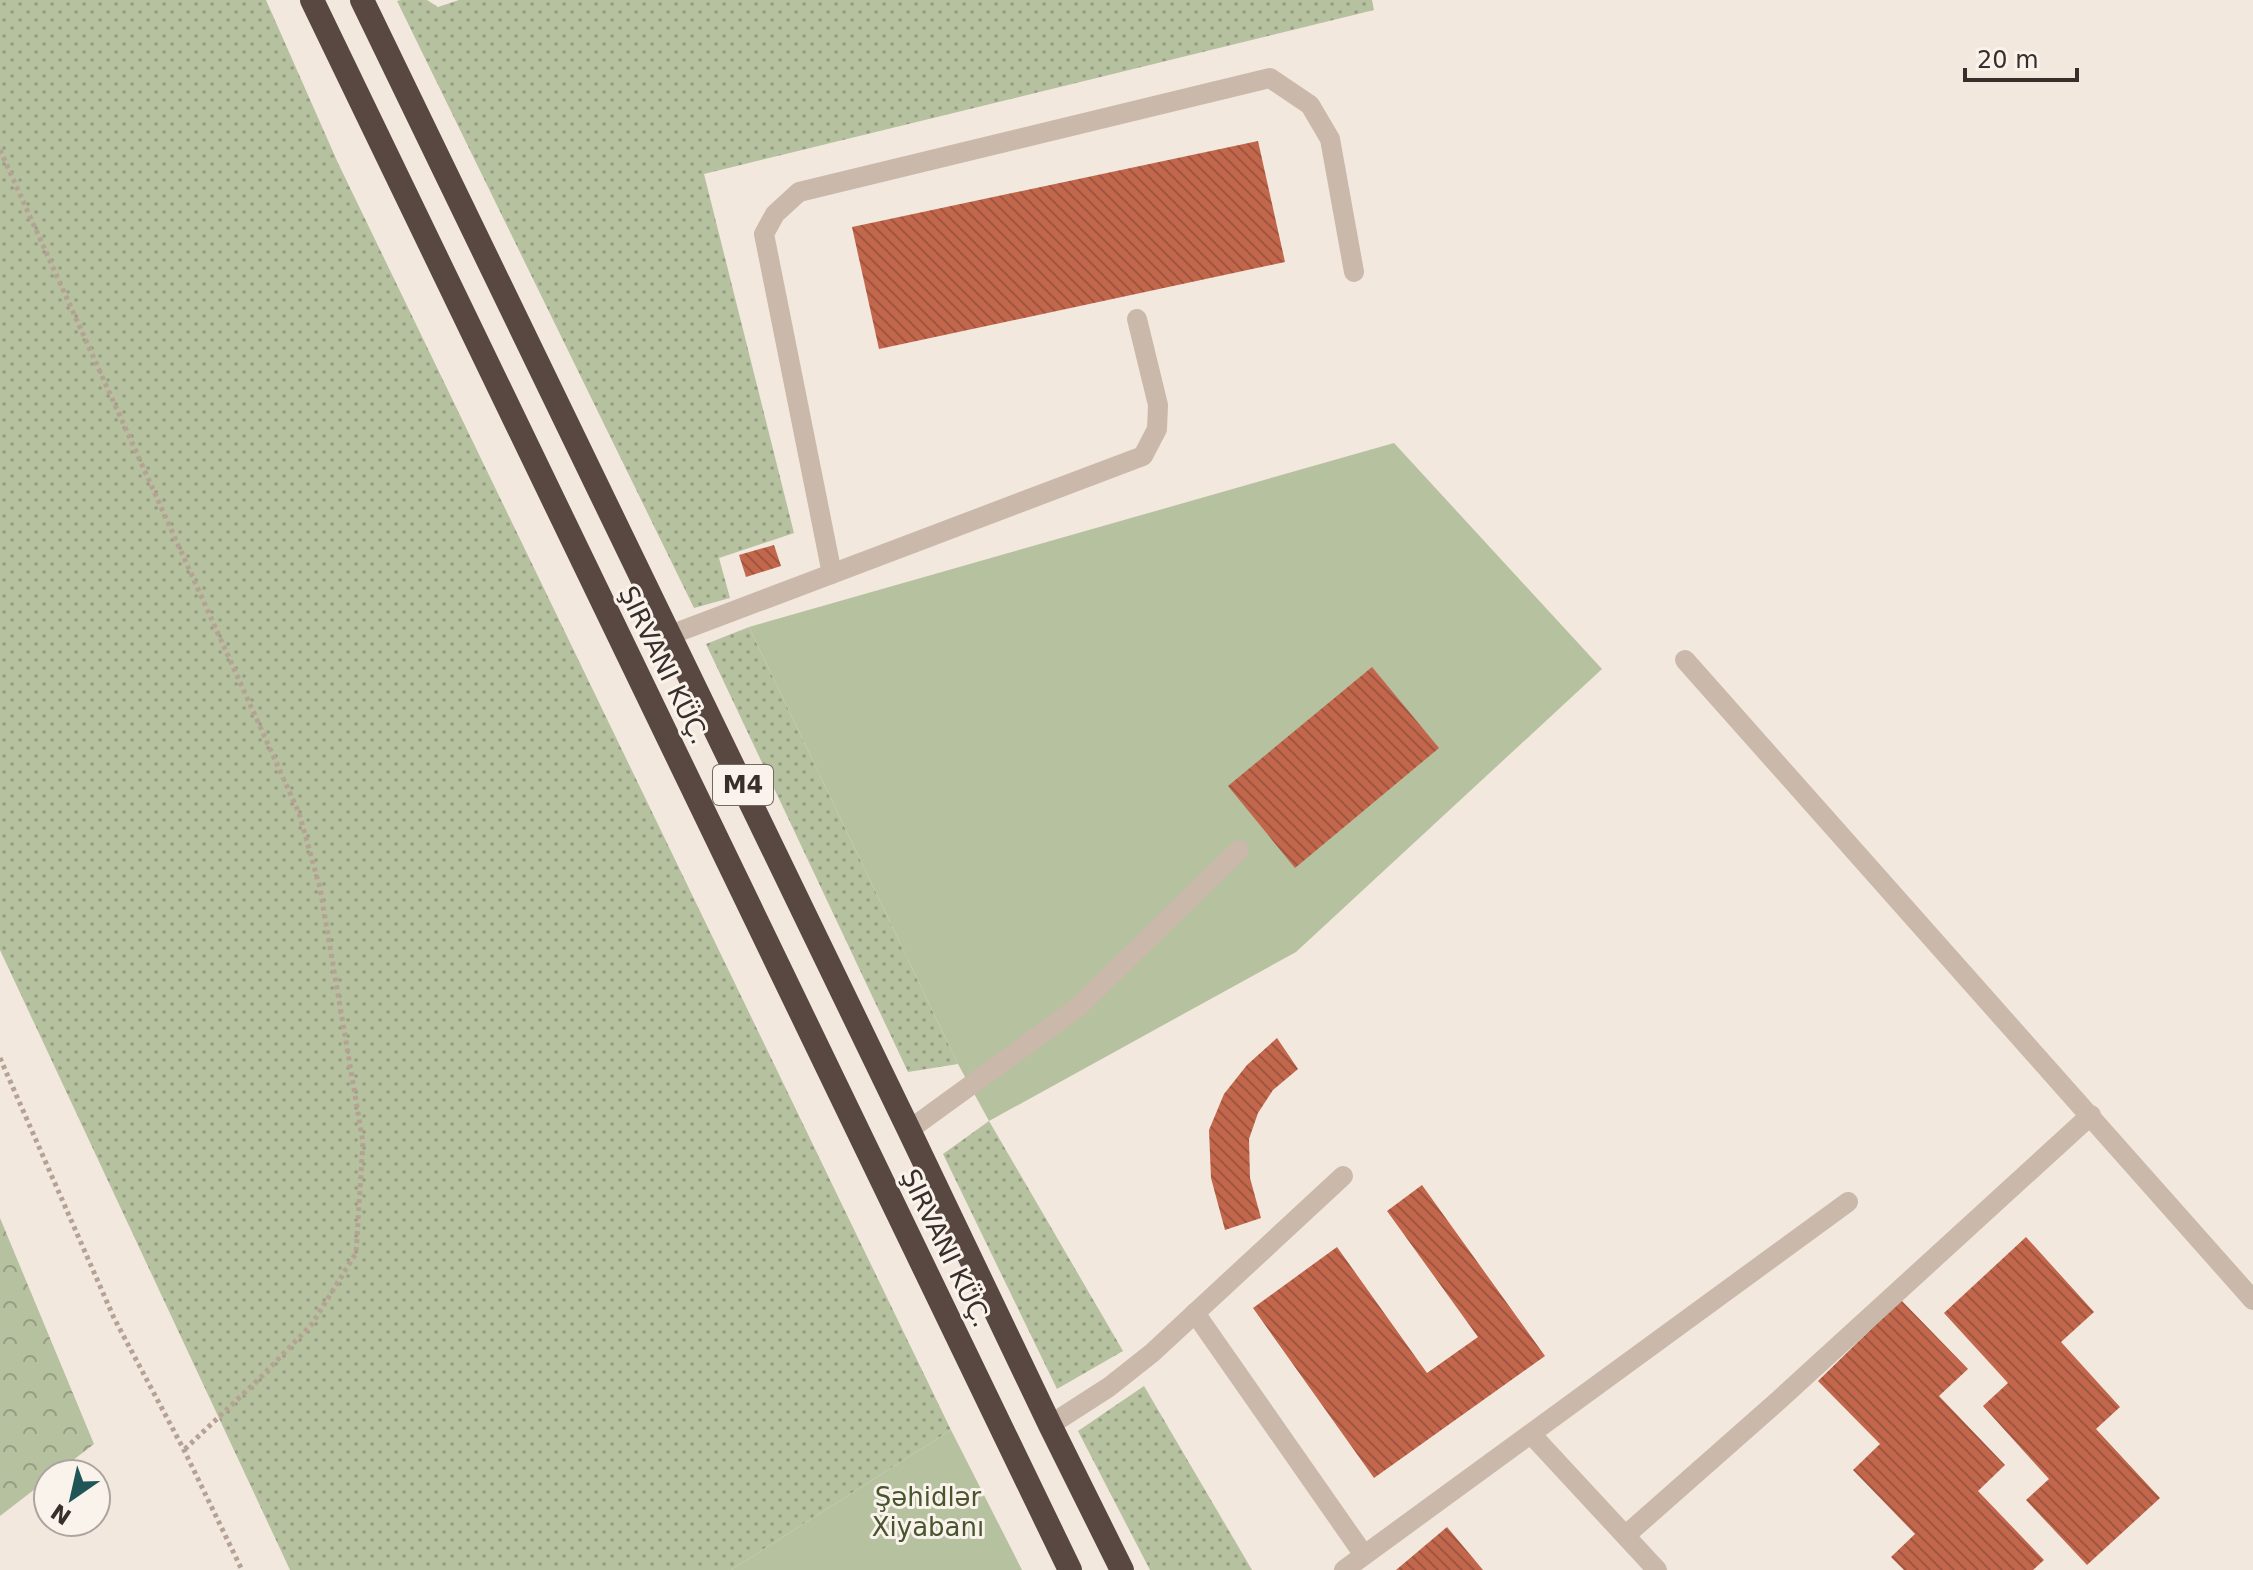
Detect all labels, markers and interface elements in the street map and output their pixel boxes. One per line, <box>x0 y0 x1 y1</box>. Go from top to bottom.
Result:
scale bar <box>1965 32 2077 82</box>
text: 20 m <box>1977 46 2039 74</box>
street label: ŞIRVANI KÜÇ. <box>613 581 716 749</box>
road number: M4 <box>713 765 773 805</box>
street label: ŞIRVANI KÜÇ. <box>895 1164 998 1332</box>
north arrow <box>32 1458 112 1538</box>
park label: Şəhidlər Xiyabanı <box>872 1482 984 1542</box>
text: N <box>46 1499 76 1530</box>

